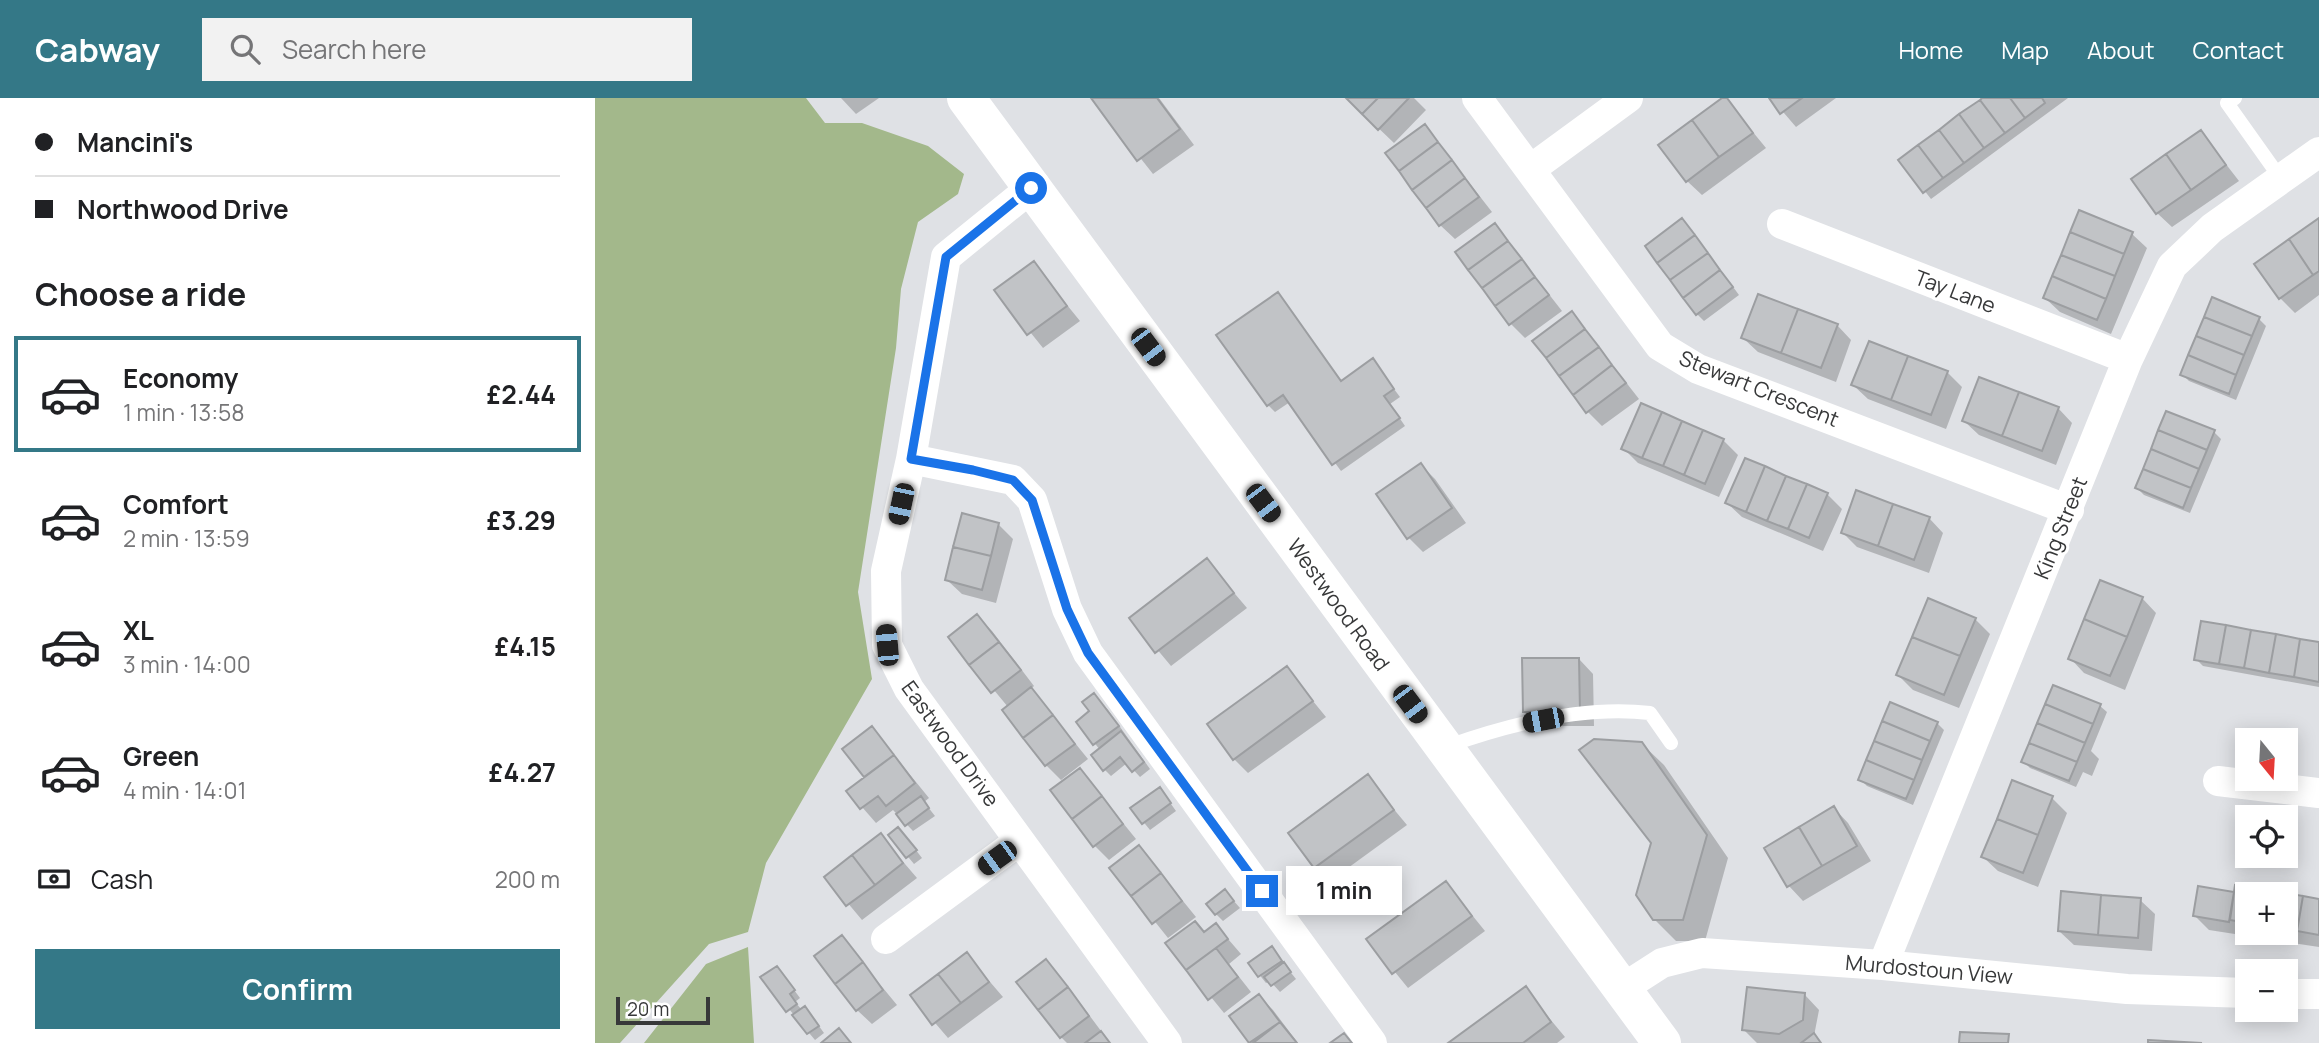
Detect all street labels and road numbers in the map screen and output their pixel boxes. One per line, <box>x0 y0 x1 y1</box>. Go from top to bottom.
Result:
street label: Tay Lane <box>1911 263 2000 319</box>
street label: Stewart Crescent <box>1675 343 1843 433</box>
street label: King Street <box>2027 472 2093 583</box>
street label: Westwood Road <box>1281 533 1396 676</box>
street label: Eastwood Drive <box>896 675 1006 812</box>
street label: Murdostoun View <box>1844 948 2014 990</box>

